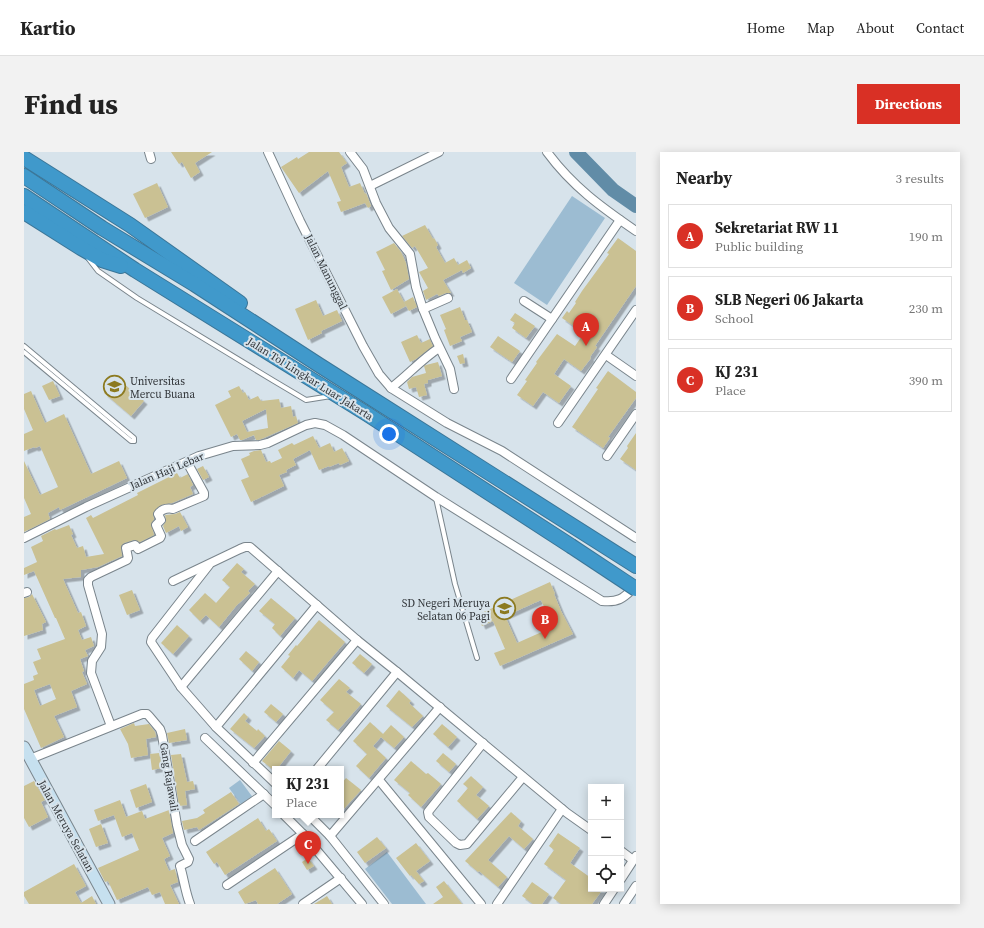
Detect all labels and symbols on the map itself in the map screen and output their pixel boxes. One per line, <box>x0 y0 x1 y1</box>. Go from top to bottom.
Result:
street label: Jalan Manunggal <box>301 231 351 312</box>
pin: A <box>573 313 599 346</box>
street label: Jalan Tol Lingkar Luar Jakarta <box>243 333 376 424</box>
school or university icon: Universitas Mercu Buana <box>102 374 128 400</box>
place label: Universitas Mercu Buana <box>130 374 196 402</box>
your location <box>379 424 399 444</box>
street label: Jalan Haji Lebar <box>127 449 207 494</box>
place label: SD Negeri Meruya Selatan 06 Pagi <box>402 596 490 624</box>
school or university icon: SD Negeri Meruya Selatan 06 Pagi <box>492 596 518 622</box>
pin: B <box>532 606 558 639</box>
street label: Gang Rajawali <box>156 741 182 813</box>
street label: Jalan Meruya Selatan <box>34 777 98 875</box>
pin: C <box>295 831 321 864</box>

